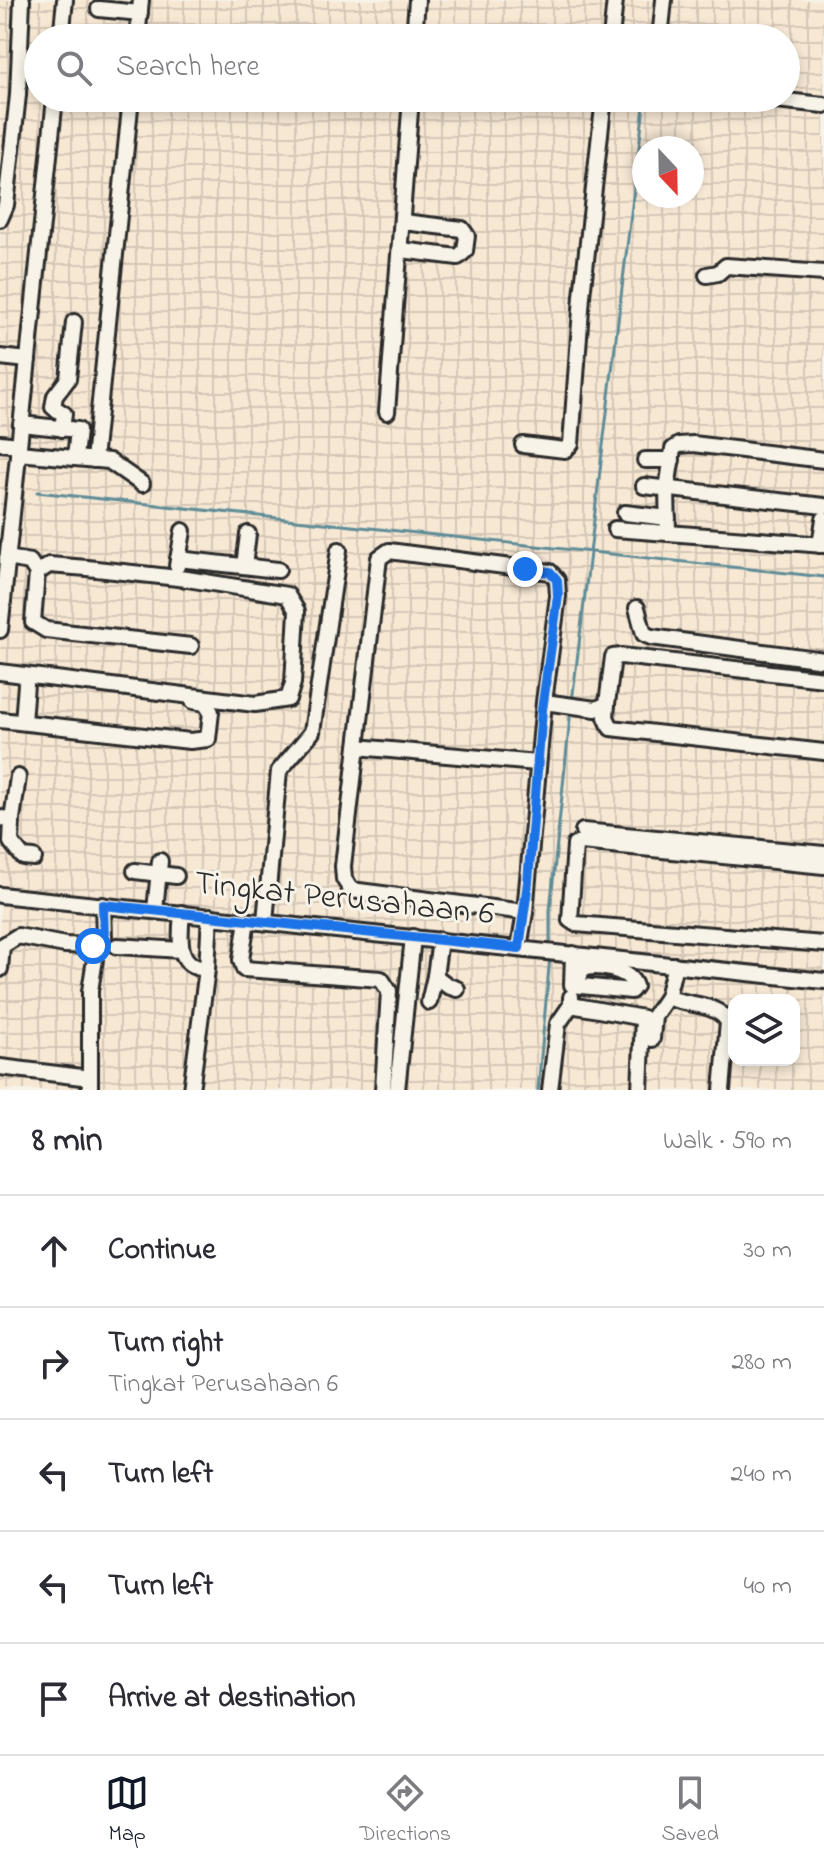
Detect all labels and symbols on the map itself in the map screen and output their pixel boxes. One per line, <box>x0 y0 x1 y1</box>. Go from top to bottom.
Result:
north arrow <box>632 136 704 208</box>
route end <box>507 551 543 587</box>
street label: Tingkat Perusahaan 6 <box>192 859 496 941</box>
route start <box>75 928 111 964</box>

